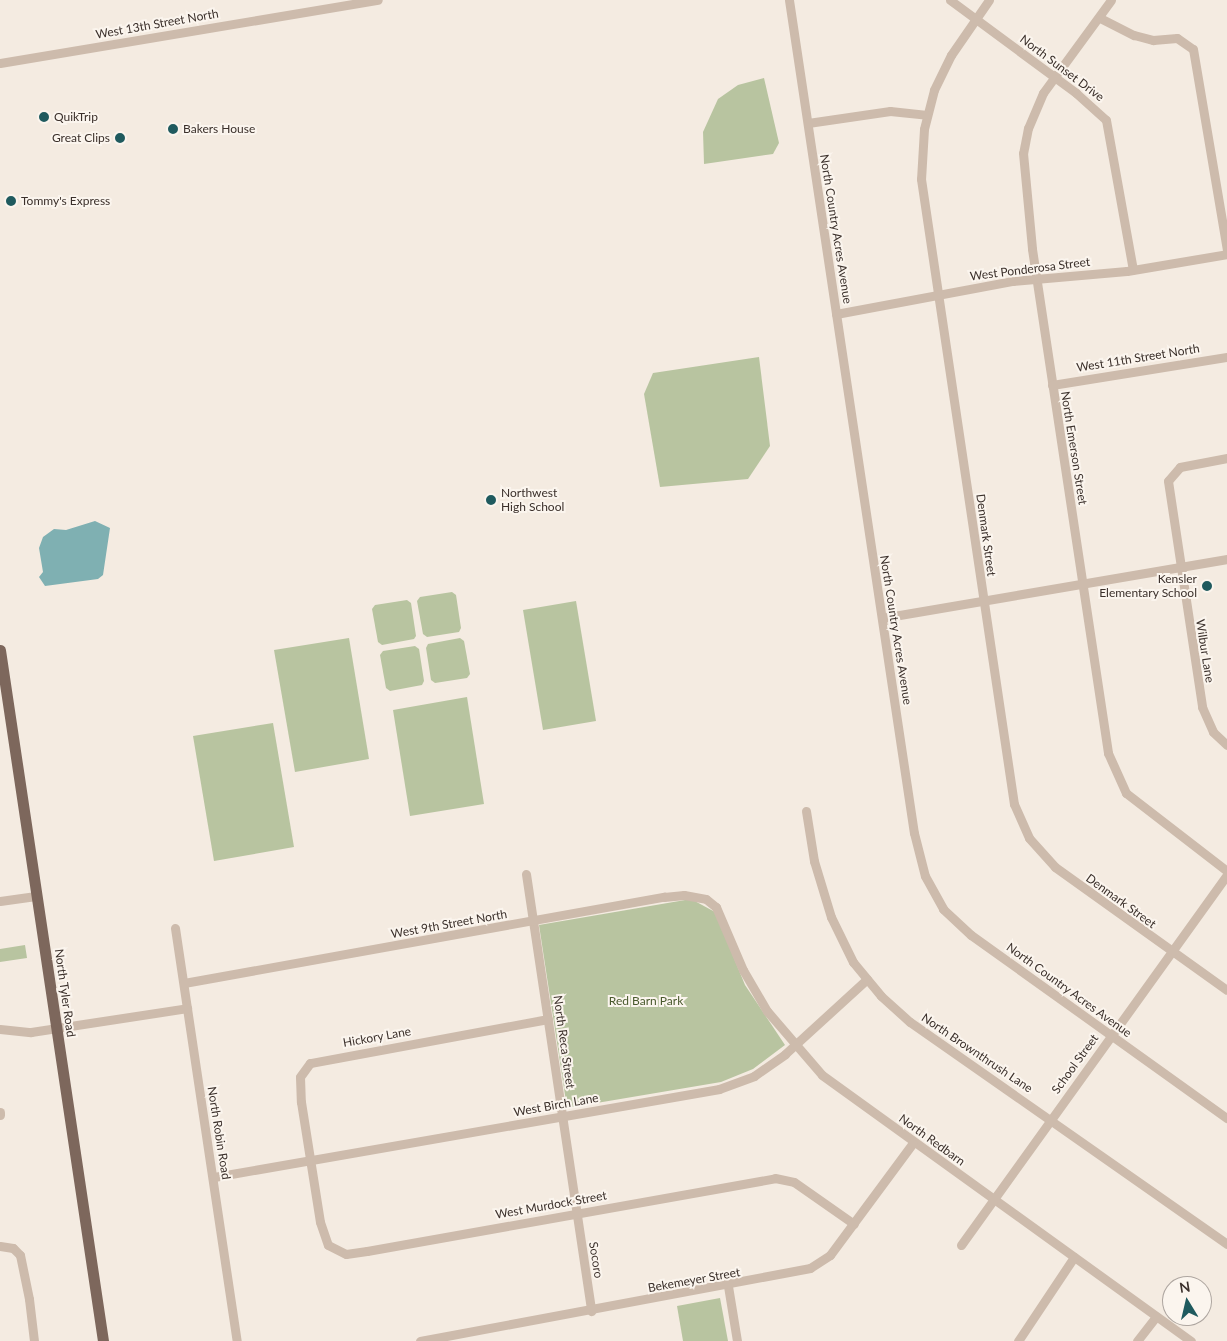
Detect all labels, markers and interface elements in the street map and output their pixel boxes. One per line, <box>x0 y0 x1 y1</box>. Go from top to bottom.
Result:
street label: West 13th Street North <box>94 6 220 42</box>
street label: North Sunset Drive <box>1017 32 1107 104</box>
place label: QuikTrip <box>54 110 98 124</box>
marker: QuikTrip <box>38 111 50 123</box>
place label: Bakers House <box>183 122 255 136</box>
marker: Bakers House <box>167 123 179 135</box>
place label: Great Clips <box>52 131 110 145</box>
marker: Great Clips <box>114 132 126 144</box>
street label: North Country Acres Avenue <box>817 153 855 305</box>
place label: Tommy's Express <box>21 194 110 208</box>
marker: Tommy's Express <box>5 195 17 207</box>
street label: West Ponderosa Street <box>969 254 1091 284</box>
street label: West 11th Street North <box>1075 341 1201 375</box>
street label: North Emerson Street <box>1058 390 1090 506</box>
place label: Northwest High School <box>501 486 564 514</box>
street label: Denmark Street <box>973 493 999 577</box>
marker: Northwest High School <box>485 494 497 506</box>
street label: North Country Acres Avenue <box>877 554 915 706</box>
place label: Kensler Elementary School <box>1099 572 1197 600</box>
marker: Kensler Elementary School <box>1201 580 1213 592</box>
street label: Wilbur Lane <box>1193 618 1217 684</box>
street label: Denmark Street <box>1083 871 1159 931</box>
street label: West 9th Street North <box>390 907 508 941</box>
street label: North Country Acres Avenue <box>1003 939 1135 1041</box>
street label: North Tyler Road <box>52 948 78 1038</box>
street label: North Reca Street <box>550 994 578 1090</box>
park label: Red Barn Park <box>609 994 683 1008</box>
street label: North Brownthrush Lane <box>919 1010 1035 1096</box>
street label: Hickory Lane <box>342 1024 412 1050</box>
street label: School Street <box>1049 1031 1101 1097</box>
street label: North Robin Road <box>205 1085 233 1181</box>
street label: West Birch Lane <box>512 1090 600 1120</box>
street label: North Redbarn <box>896 1111 968 1169</box>
street label: West Murdock Street <box>494 1188 608 1222</box>
street label: Socoro <box>586 1241 606 1279</box>
street label: Bekemeyer Street <box>647 1265 741 1295</box>
north arrow <box>1162 1276 1212 1326</box>
text: N <box>1178 1277 1191 1296</box>

